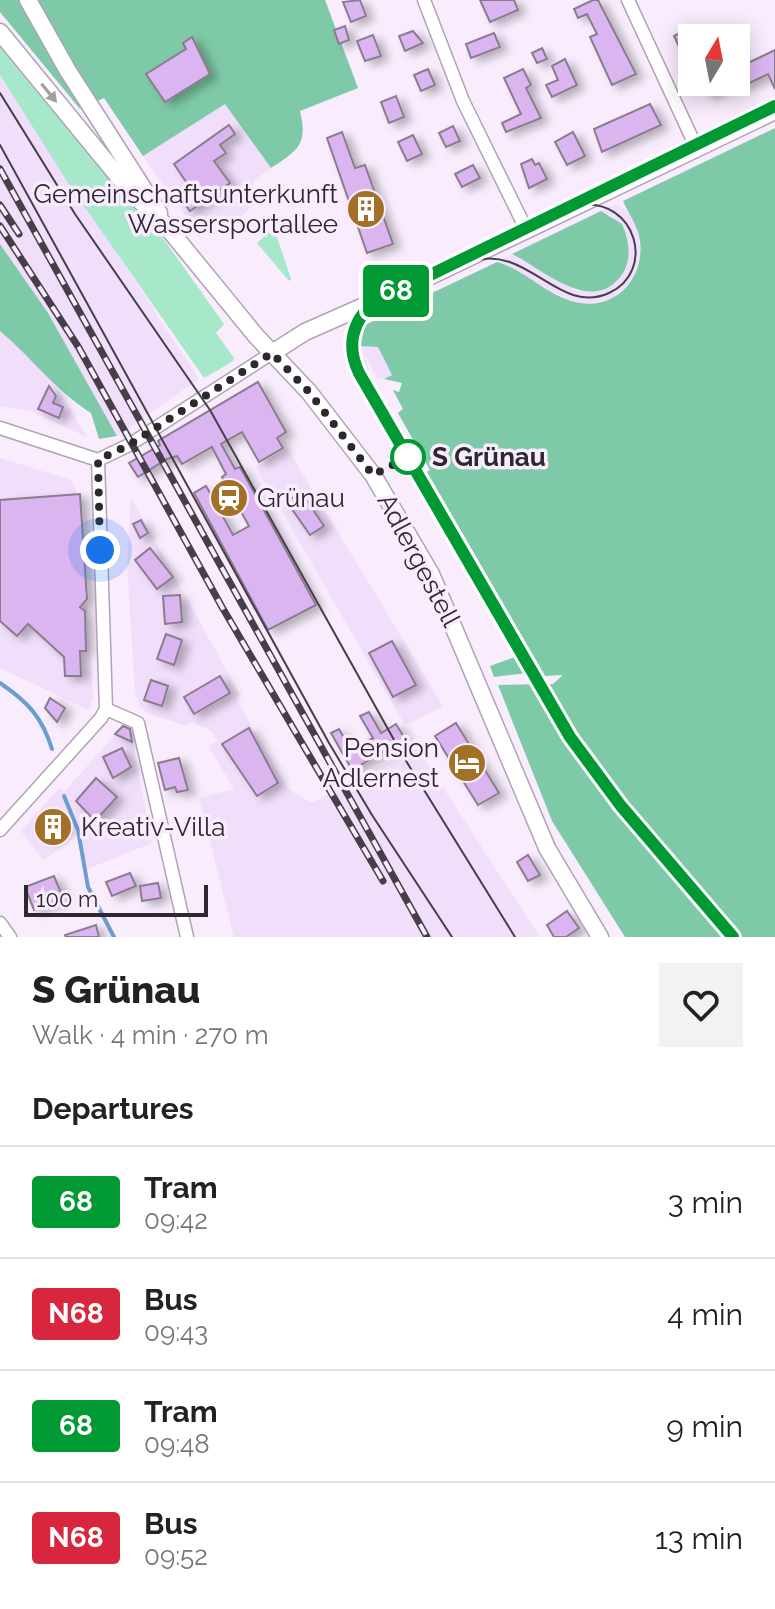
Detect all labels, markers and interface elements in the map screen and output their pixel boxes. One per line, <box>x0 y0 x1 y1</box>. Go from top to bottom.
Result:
north arrow <box>678 24 750 96</box>
map controls <box>678 24 750 96</box>
one-way arrow <box>41 83 57 103</box>
place label: Gemeinschaftsunterkunft Wassersportallee <box>33 179 338 239</box>
building icon: Gemeinschaftsunterkunft Wassersportallee <box>345 188 387 230</box>
line badge: 68 <box>360 265 432 317</box>
text: 68 <box>379 274 413 307</box>
marker: S Grünau <box>391 440 425 474</box>
place label: S Grünau <box>432 442 546 472</box>
station icon: Grünau <box>208 477 250 519</box>
place label: Grünau <box>257 483 345 513</box>
street label: Adlergestell <box>371 488 467 632</box>
your location <box>80 530 120 570</box>
place label: Pension Adlernest <box>322 733 439 793</box>
hotel icon: Pension Adlernest <box>446 742 488 784</box>
building icon: Kreativ-Villa <box>32 806 74 848</box>
place label: Kreativ-Villa <box>81 812 225 842</box>
scale bar <box>24 881 208 917</box>
text: 100 m <box>36 886 98 912</box>
button: heart <box>659 963 743 1047</box>
text: S Grünau <box>32 967 200 1012</box>
text: Walk · 4 min · 270 m <box>32 1020 269 1050</box>
text: Departures <box>32 1091 194 1126</box>
text: Tram <box>144 1170 218 1205</box>
text: 68 <box>59 1185 93 1218</box>
text: 3 min <box>668 1185 743 1220</box>
text: 09:42 <box>144 1205 208 1235</box>
text: Bus <box>144 1282 198 1317</box>
text: N68 <box>48 1297 104 1330</box>
text: 4 min <box>667 1297 743 1332</box>
text: 09:43 <box>144 1317 208 1347</box>
text: Tram <box>144 1394 218 1429</box>
text: 68 <box>59 1409 93 1442</box>
text: 9 min <box>666 1409 743 1444</box>
text: 09:48 <box>144 1429 210 1459</box>
text: Bus <box>144 1506 198 1541</box>
text: N68 <box>48 1521 104 1554</box>
text: 13 min <box>655 1521 743 1556</box>
text: 09:52 <box>144 1541 208 1571</box>

